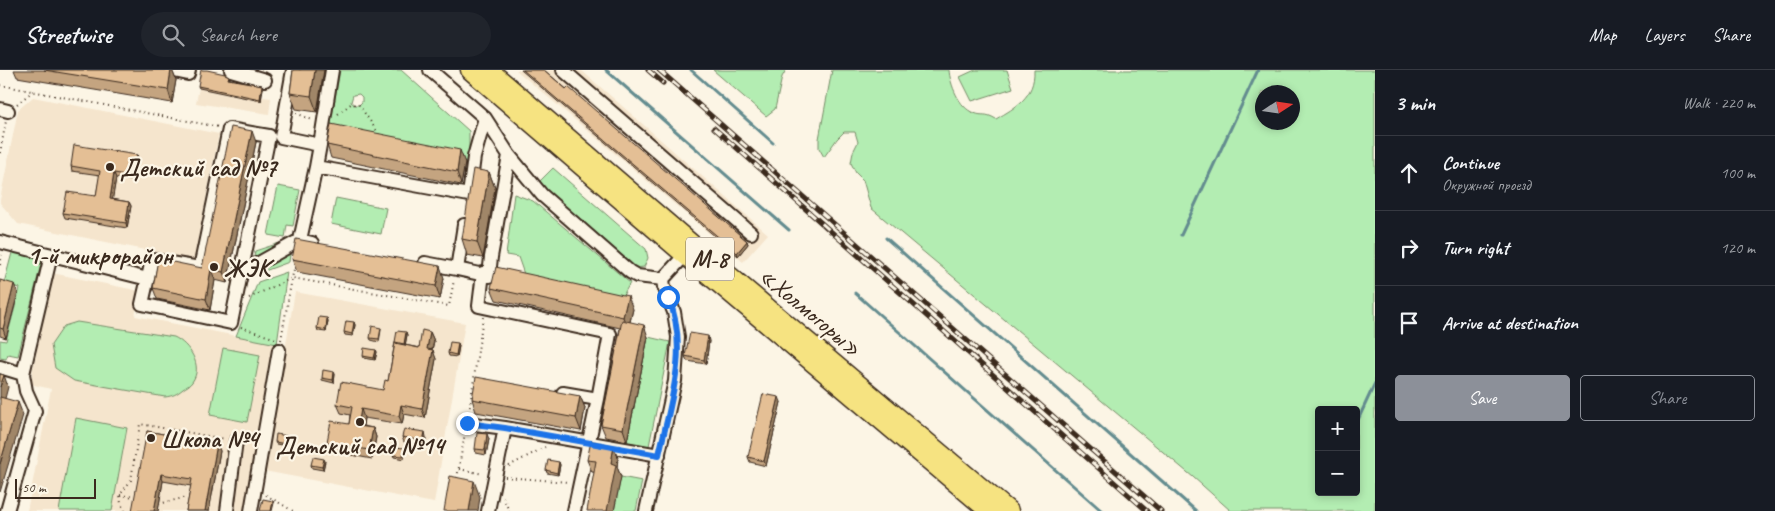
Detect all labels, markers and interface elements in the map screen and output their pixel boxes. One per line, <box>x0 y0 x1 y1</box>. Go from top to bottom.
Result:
search box <box>141 12 491 57</box>
text: Streetwise <box>25 20 111 50</box>
icon: search <box>159 21 187 49</box>
text: Search here <box>199 23 277 47</box>
text: Map <box>1589 24 1617 46</box>
text: Layers <box>1645 24 1684 46</box>
text: Share <box>1712 24 1750 46</box>
north arrow <box>1255 85 1300 130</box>
text: 3 min <box>1395 90 1435 116</box>
text: Walk · 220 m <box>1683 93 1755 113</box>
text: Continue <box>1442 151 1499 175</box>
place label: Детский сад №7 <box>120 152 279 184</box>
icon: ahead <box>1395 159 1423 187</box>
marker: Детский сад №7 <box>104 161 116 173</box>
text: 100 m <box>1721 163 1755 183</box>
text: Окружной проезд <box>1442 175 1531 195</box>
icon: right <box>1395 234 1423 262</box>
text: Turn right <box>1442 236 1509 260</box>
road number: М-8 <box>686 238 734 280</box>
text: 120 m <box>1721 238 1755 258</box>
district label: 1-й микрорайон <box>27 239 174 272</box>
place label: ЖЭК <box>224 252 275 284</box>
street label: «Холмогоры» <box>752 260 868 364</box>
marker: ЖЭК <box>208 261 220 273</box>
route start <box>657 286 680 309</box>
icon: arrive <box>1395 309 1423 337</box>
text: Arrive at destination <box>1442 311 1578 335</box>
button: Save <box>1395 375 1570 421</box>
button: Share <box>1580 375 1755 421</box>
map controls <box>1315 406 1360 496</box>
button: + <box>1315 406 1360 451</box>
route end <box>456 412 479 435</box>
marker: Детский сад №14 <box>354 416 366 428</box>
place label: Школа №4 <box>161 423 261 455</box>
place label: Детский сад №14 <box>276 430 447 462</box>
marker: Школа №4 <box>145 432 157 444</box>
button: − <box>1315 451 1360 496</box>
scale bar <box>15 476 96 499</box>
text: 50 m <box>22 479 46 496</box>

